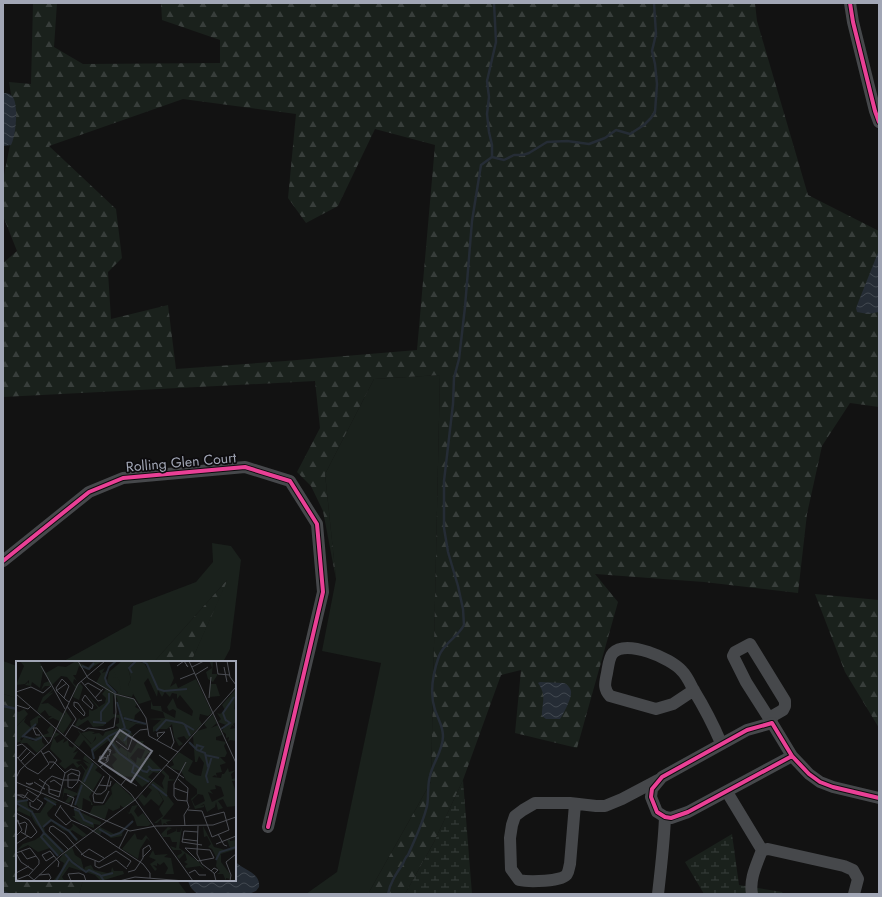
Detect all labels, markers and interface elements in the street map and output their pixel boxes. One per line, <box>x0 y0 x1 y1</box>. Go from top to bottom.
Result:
street label: Rolling Glen Court <box>125 447 238 477</box>
inset map <box>16 661 236 881</box>

